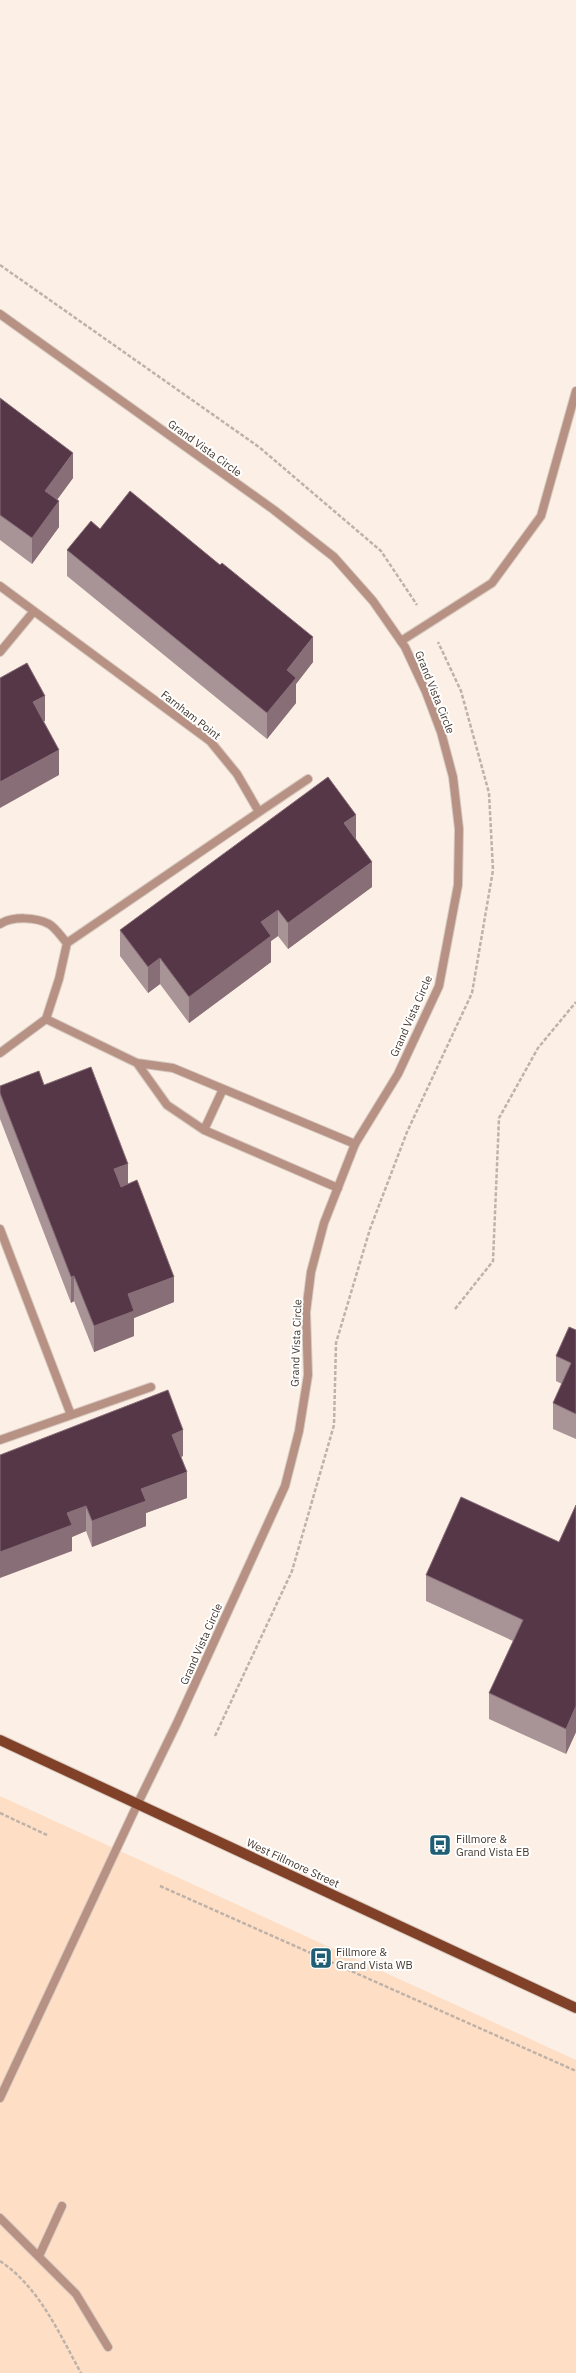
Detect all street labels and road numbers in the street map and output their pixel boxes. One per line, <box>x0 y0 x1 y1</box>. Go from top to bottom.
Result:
street label: Grand Vista Circle <box>165 416 245 480</box>
street label: Grand Vista Circle <box>412 649 458 735</box>
street label: Farnham Point <box>158 687 224 743</box>
street label: Grand Vista Circle <box>387 973 435 1059</box>
street label: Grand Vista Circle <box>287 1299 305 1387</box>
street label: Grand Vista Circle <box>177 1601 225 1687</box>
street label: West Fillmore Street <box>244 1835 342 1891</box>

